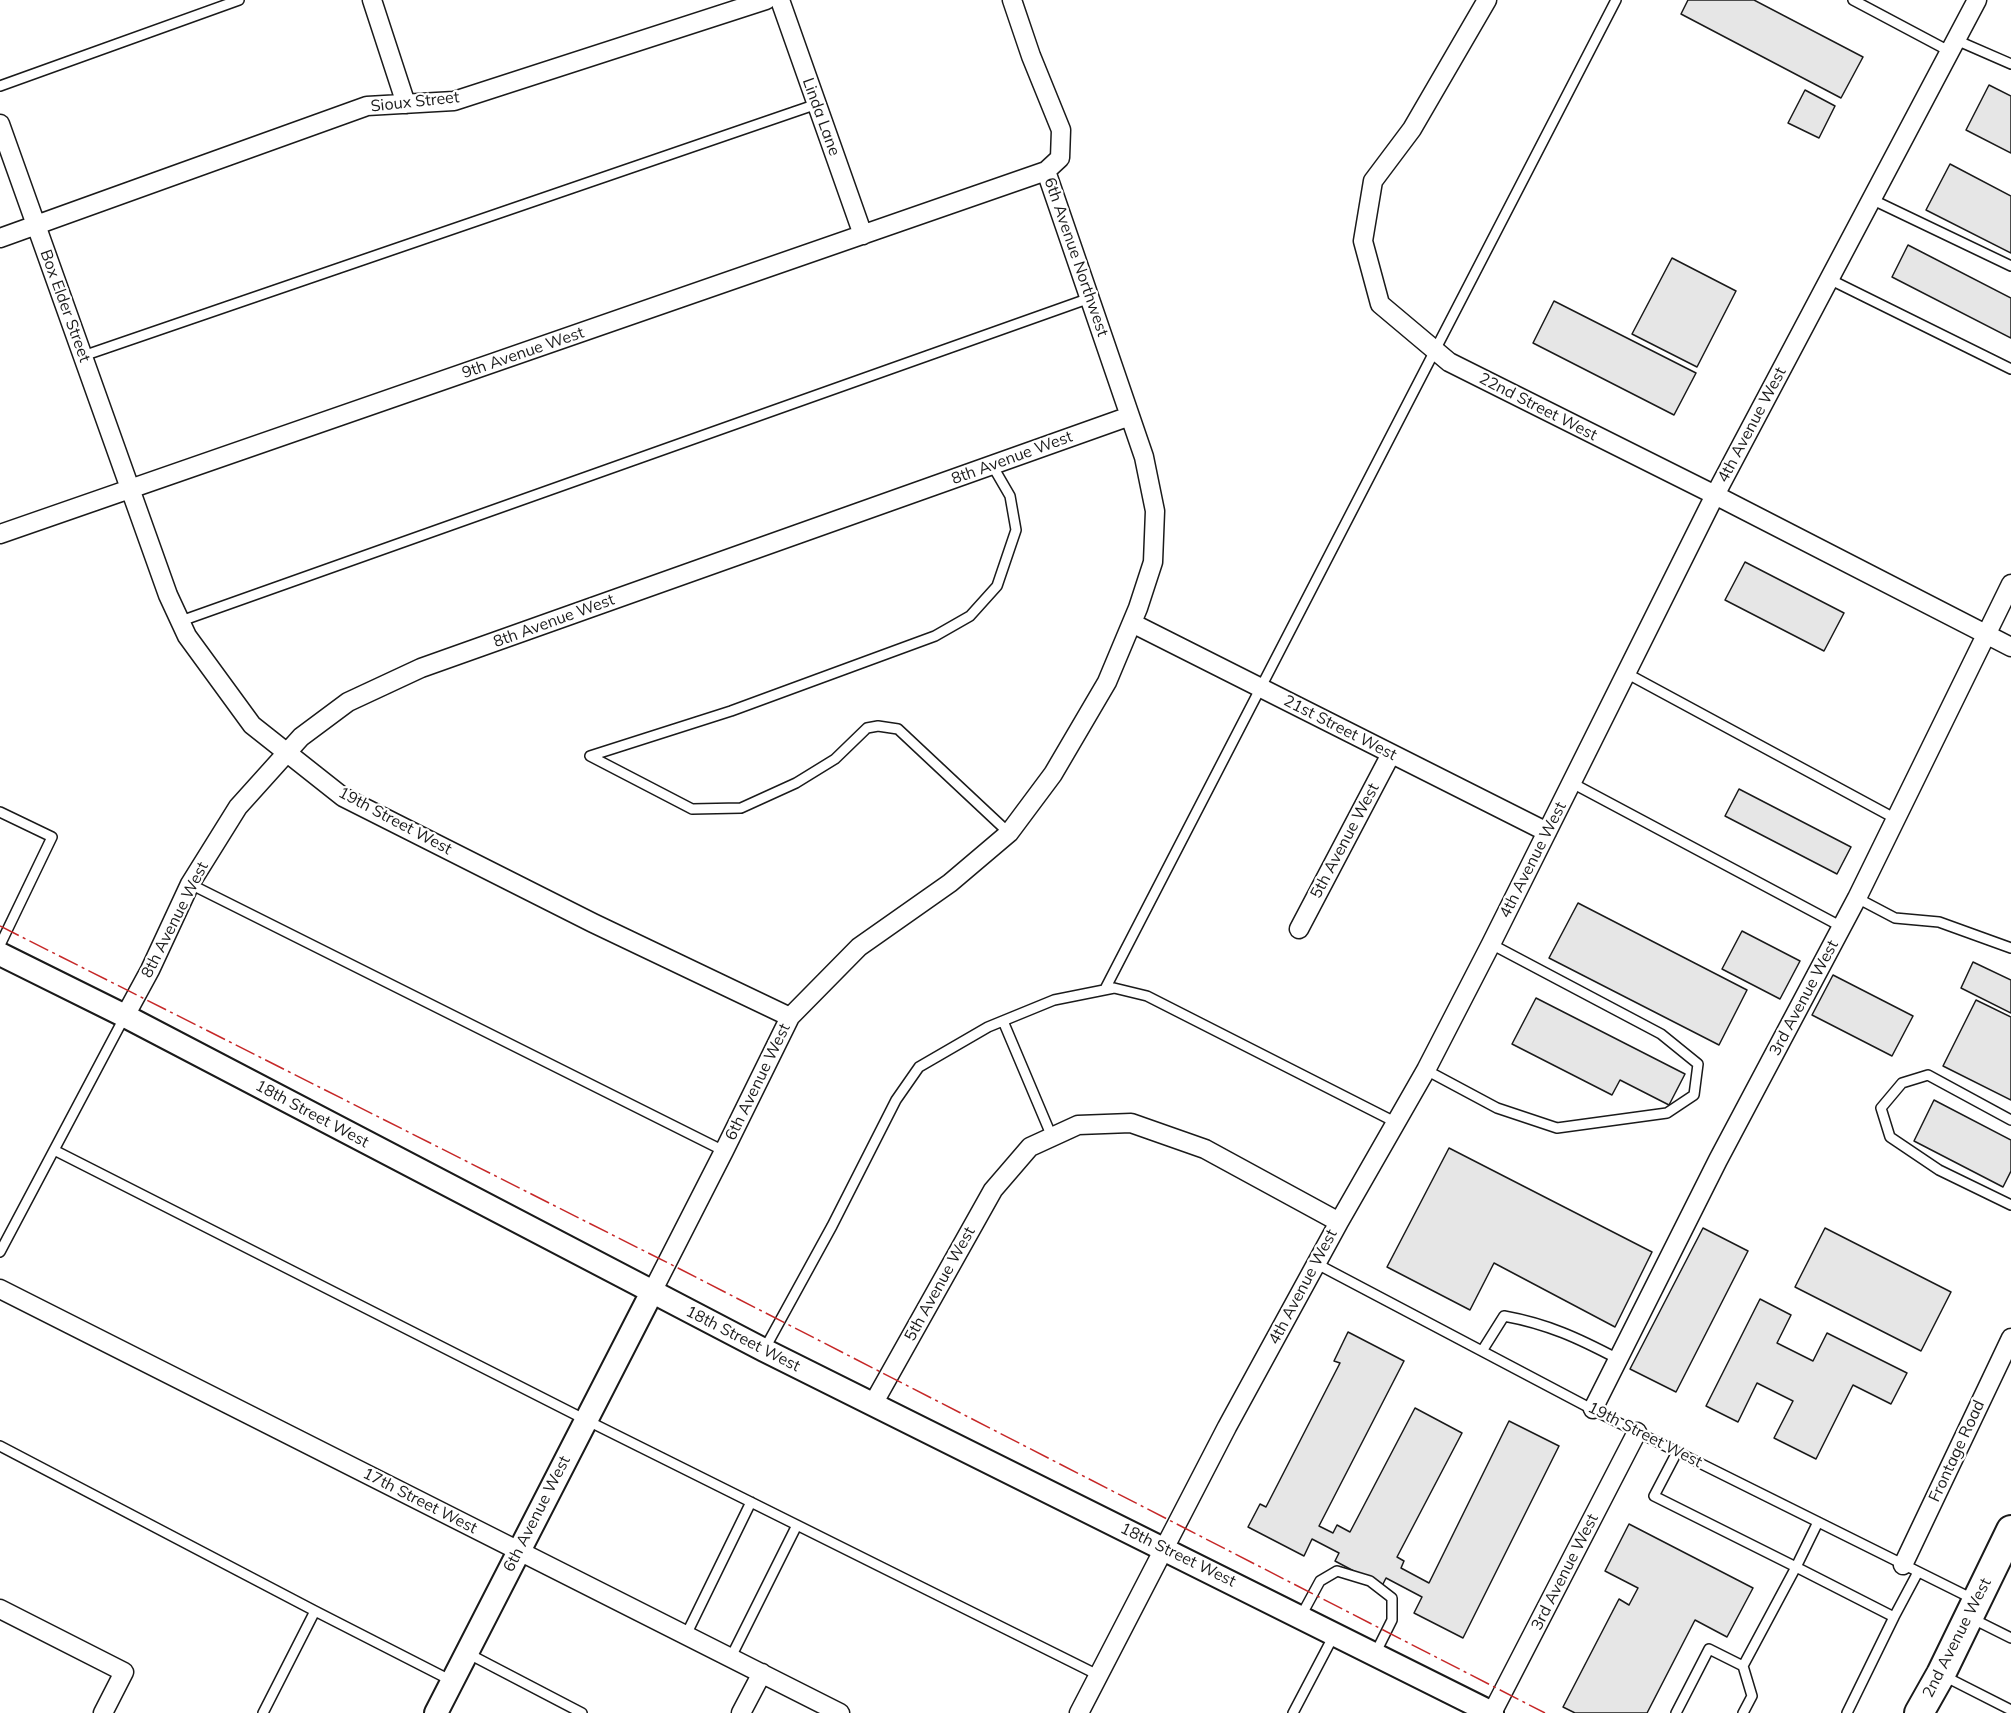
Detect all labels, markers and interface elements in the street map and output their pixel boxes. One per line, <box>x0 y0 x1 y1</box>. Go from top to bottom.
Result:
street label: Linda Lane <box>798 75 844 159</box>
street label: Sioux Street <box>370 88 460 116</box>
street label: 6th Avenue Northwest <box>1040 175 1112 339</box>
street label: Box Elder Street <box>36 247 94 365</box>
street label: 9th Avenue West <box>460 323 586 383</box>
street label: 4th Avenue West <box>1714 364 1790 486</box>
street label: 22nd Street West <box>1476 369 1600 445</box>
street label: 8th Avenue West <box>949 427 1075 489</box>
street label: 8th Avenue West <box>491 590 617 652</box>
street label: 21st Street West <box>1280 691 1400 765</box>
street label: 5th Avenue West <box>1307 780 1383 902</box>
street label: 19th Street West <box>335 783 455 859</box>
street label: 4th Avenue West <box>1495 799 1571 921</box>
street label: 8th Avenue West <box>137 859 213 981</box>
street label: 3rd Avenue West <box>1765 937 1843 1059</box>
street label: 6th Avenue West <box>721 1020 795 1144</box>
street label: 18th Street West <box>252 1076 372 1152</box>
street label: 5th Avenue West <box>901 1224 979 1344</box>
street label: 4th Avenue West <box>1265 1226 1341 1348</box>
street label: 18th Street West <box>683 1302 803 1376</box>
street label: Frontage Road <box>1925 1397 1989 1505</box>
street label: 19th Street West <box>1585 1398 1705 1472</box>
street label: 6th Avenue West <box>499 1453 575 1575</box>
street label: 17th Street West <box>360 1464 480 1538</box>
street label: 3rd Avenue West <box>1527 1511 1603 1633</box>
street label: 18th Street West <box>1117 1519 1239 1591</box>
street label: 2nd Avenue West <box>1919 1575 1995 1701</box>

